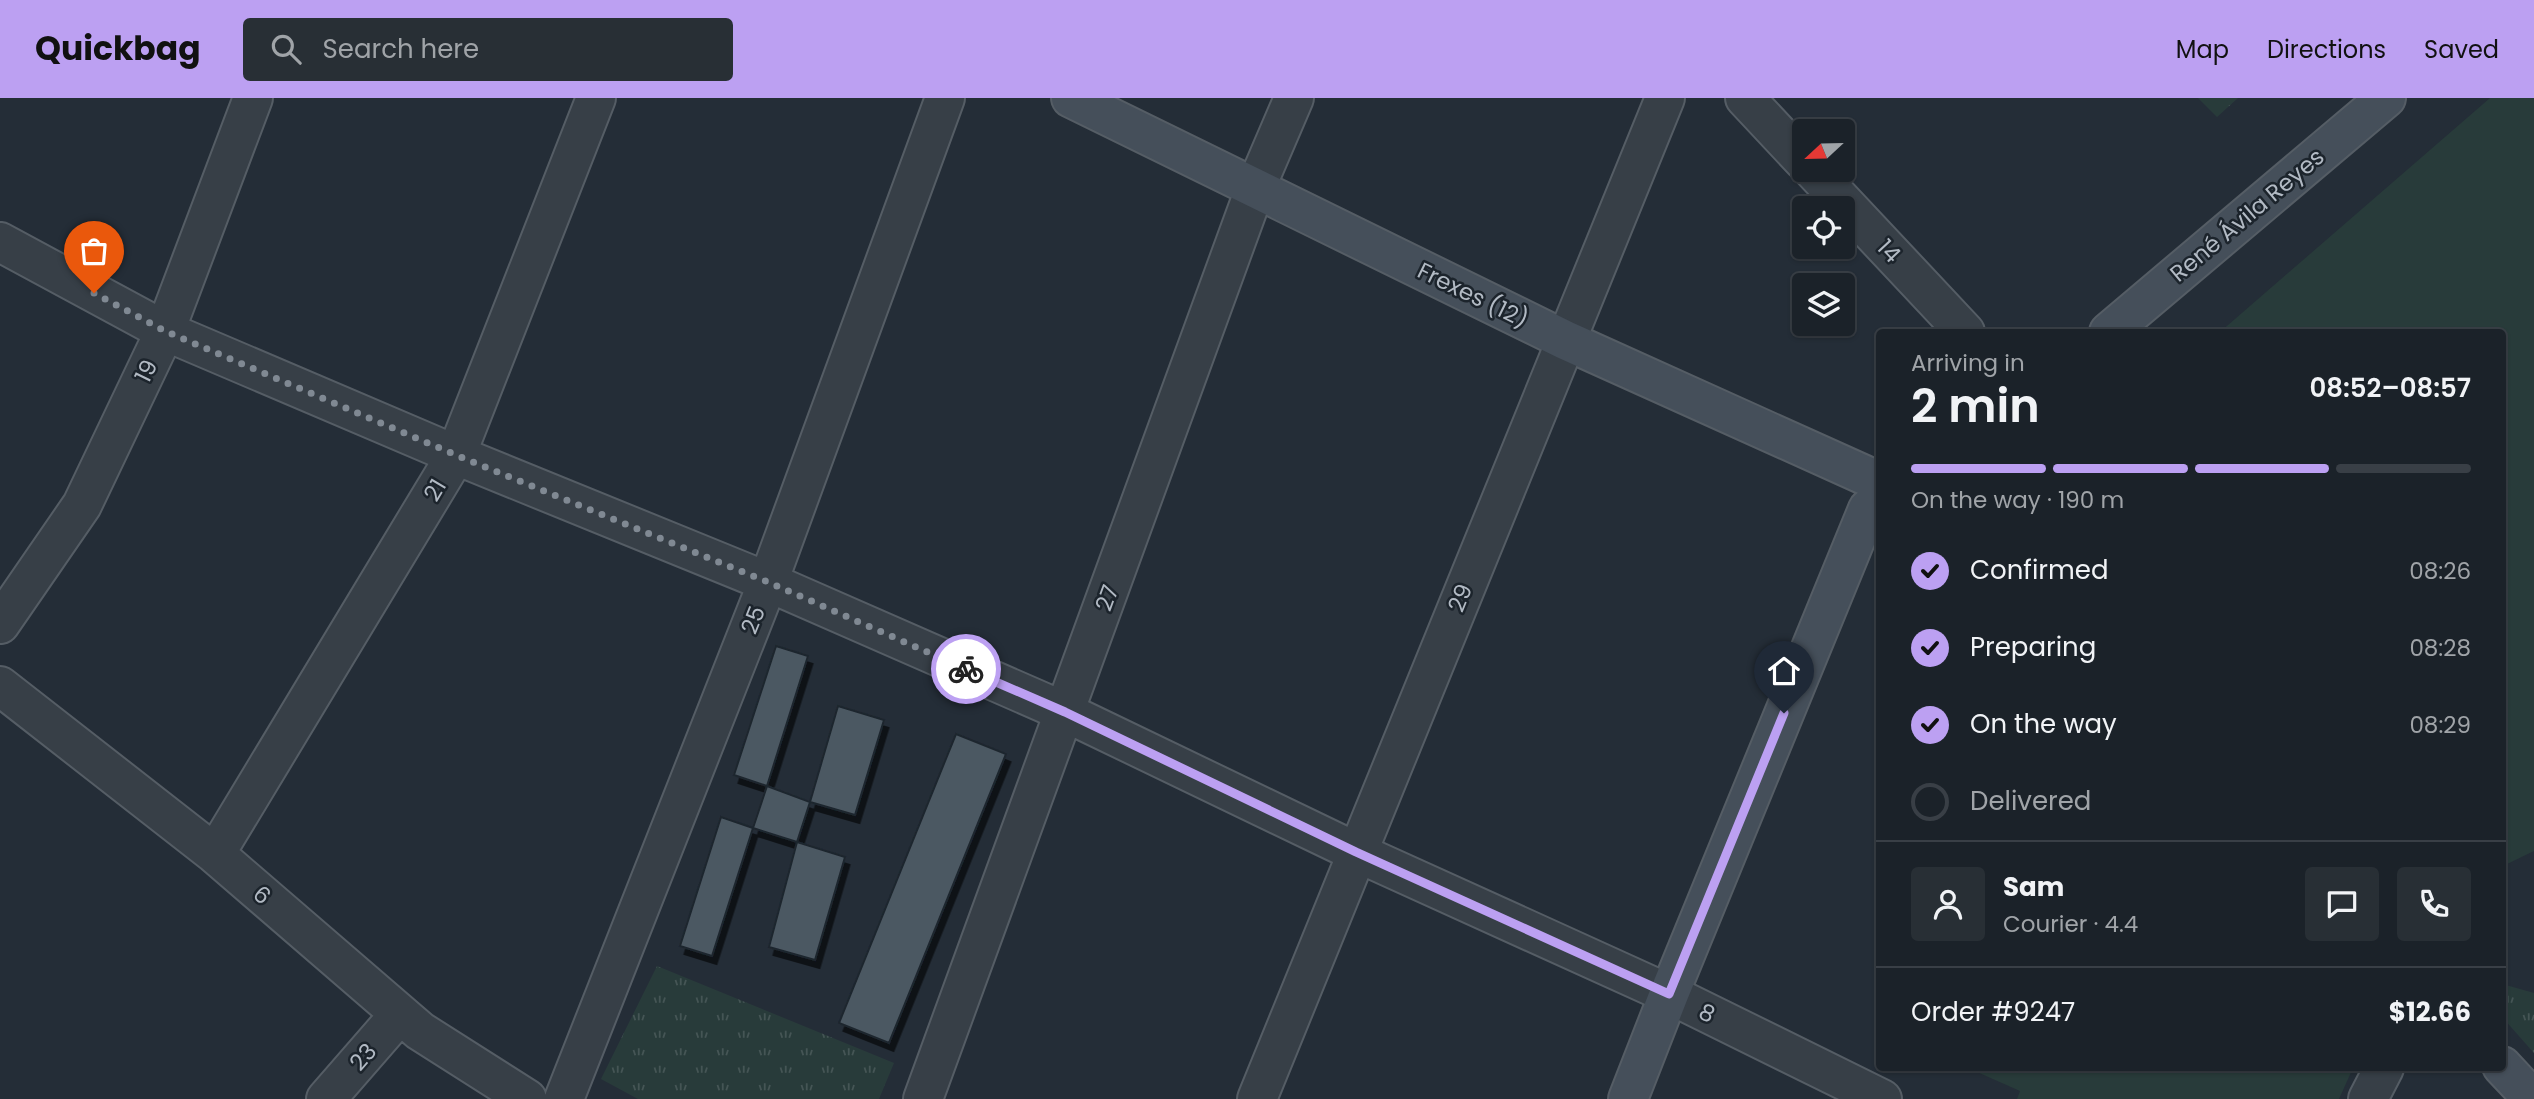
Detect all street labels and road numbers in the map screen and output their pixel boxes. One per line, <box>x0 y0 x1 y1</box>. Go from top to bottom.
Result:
street label: René Ávila Reyes <box>2163 141 2331 289</box>
street label: 14 <box>1870 232 1908 270</box>
street label: Frexes (12) <box>1412 254 1534 336</box>
street label: 19 <box>127 354 165 388</box>
street label: 21 <box>416 473 454 507</box>
street label: 29 <box>1440 579 1480 617</box>
street label: 27 <box>1088 580 1126 616</box>
street label: 25 <box>733 601 773 639</box>
street label: 6 <box>246 878 278 912</box>
street label: 8 <box>1693 995 1721 1031</box>
street label: 23 <box>342 1036 384 1078</box>

